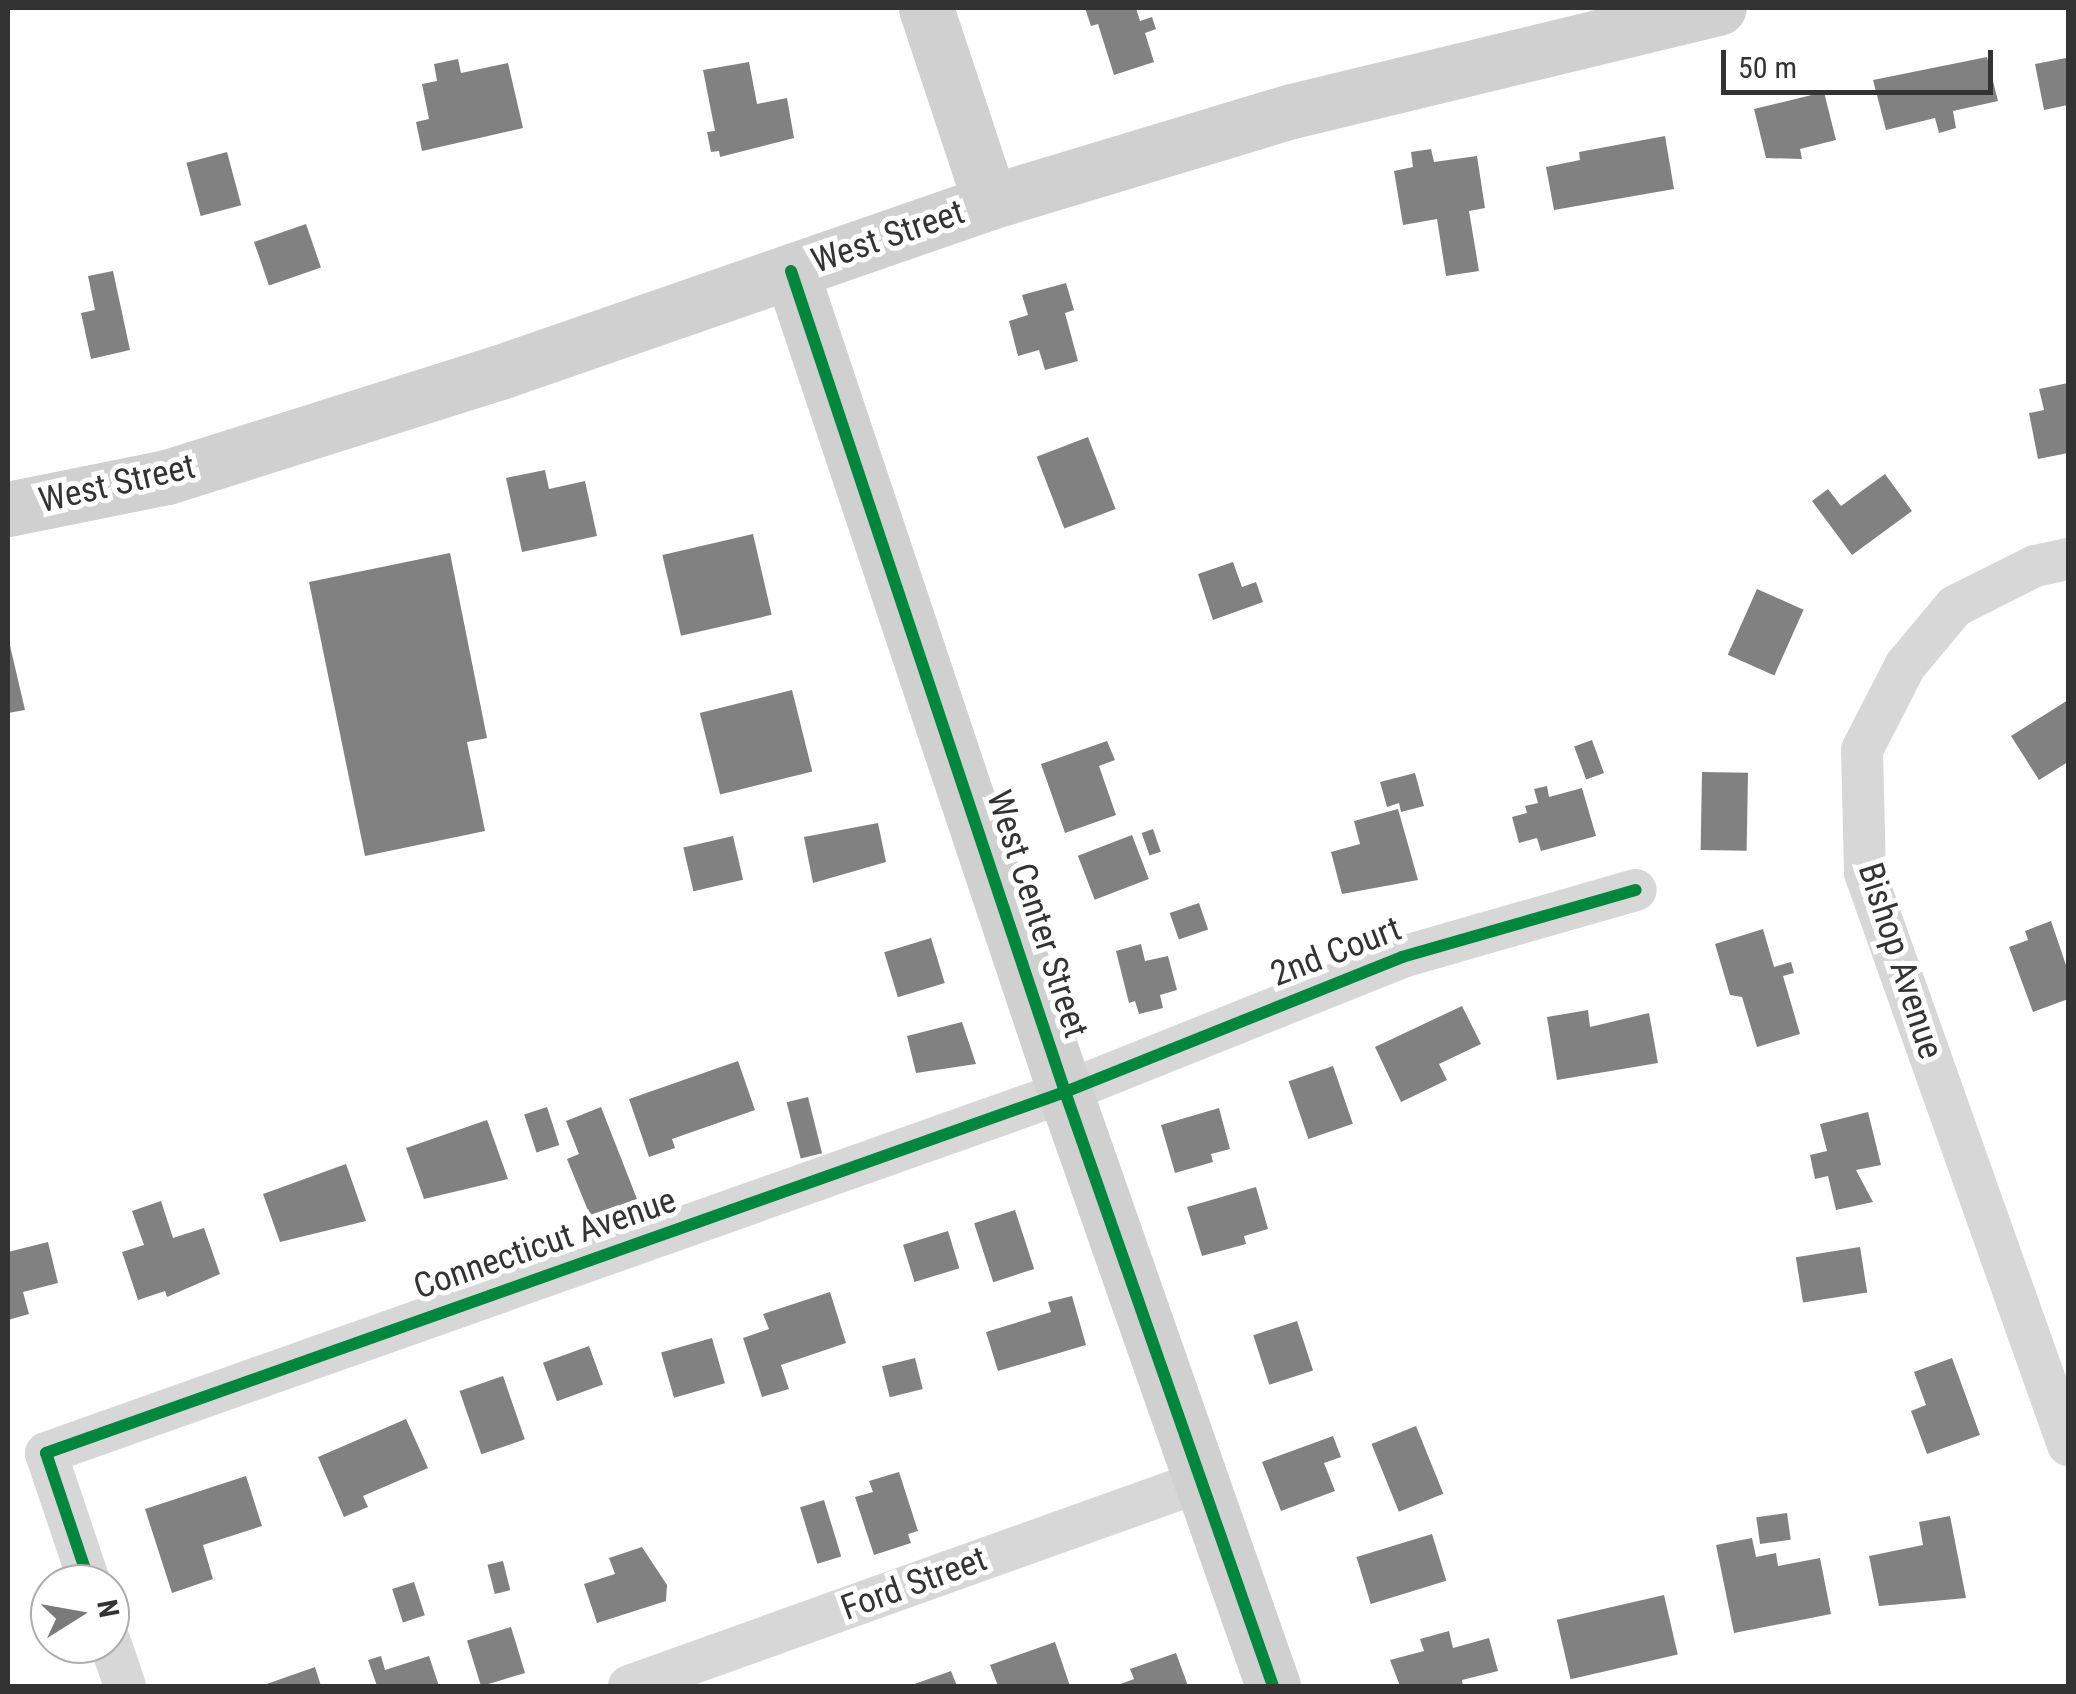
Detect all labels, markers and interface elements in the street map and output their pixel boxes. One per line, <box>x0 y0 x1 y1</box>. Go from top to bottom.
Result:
scale bar <box>1726 30 1998 92</box>
text: 50 m <box>1738 50 1797 85</box>
street label: West Street <box>806 191 970 283</box>
street label: West Street <box>35 446 199 522</box>
street label: West Center Street <box>977 785 1097 1043</box>
street label: Bishop Avenue <box>1849 858 1951 1064</box>
street label: 2nd Court <box>1265 908 1407 996</box>
street label: Connecticut Avenue <box>408 1179 682 1309</box>
street label: Ford Street <box>835 1538 993 1630</box>
north arrow <box>30 1564 130 1664</box>
text: N <box>90 1597 126 1620</box>

